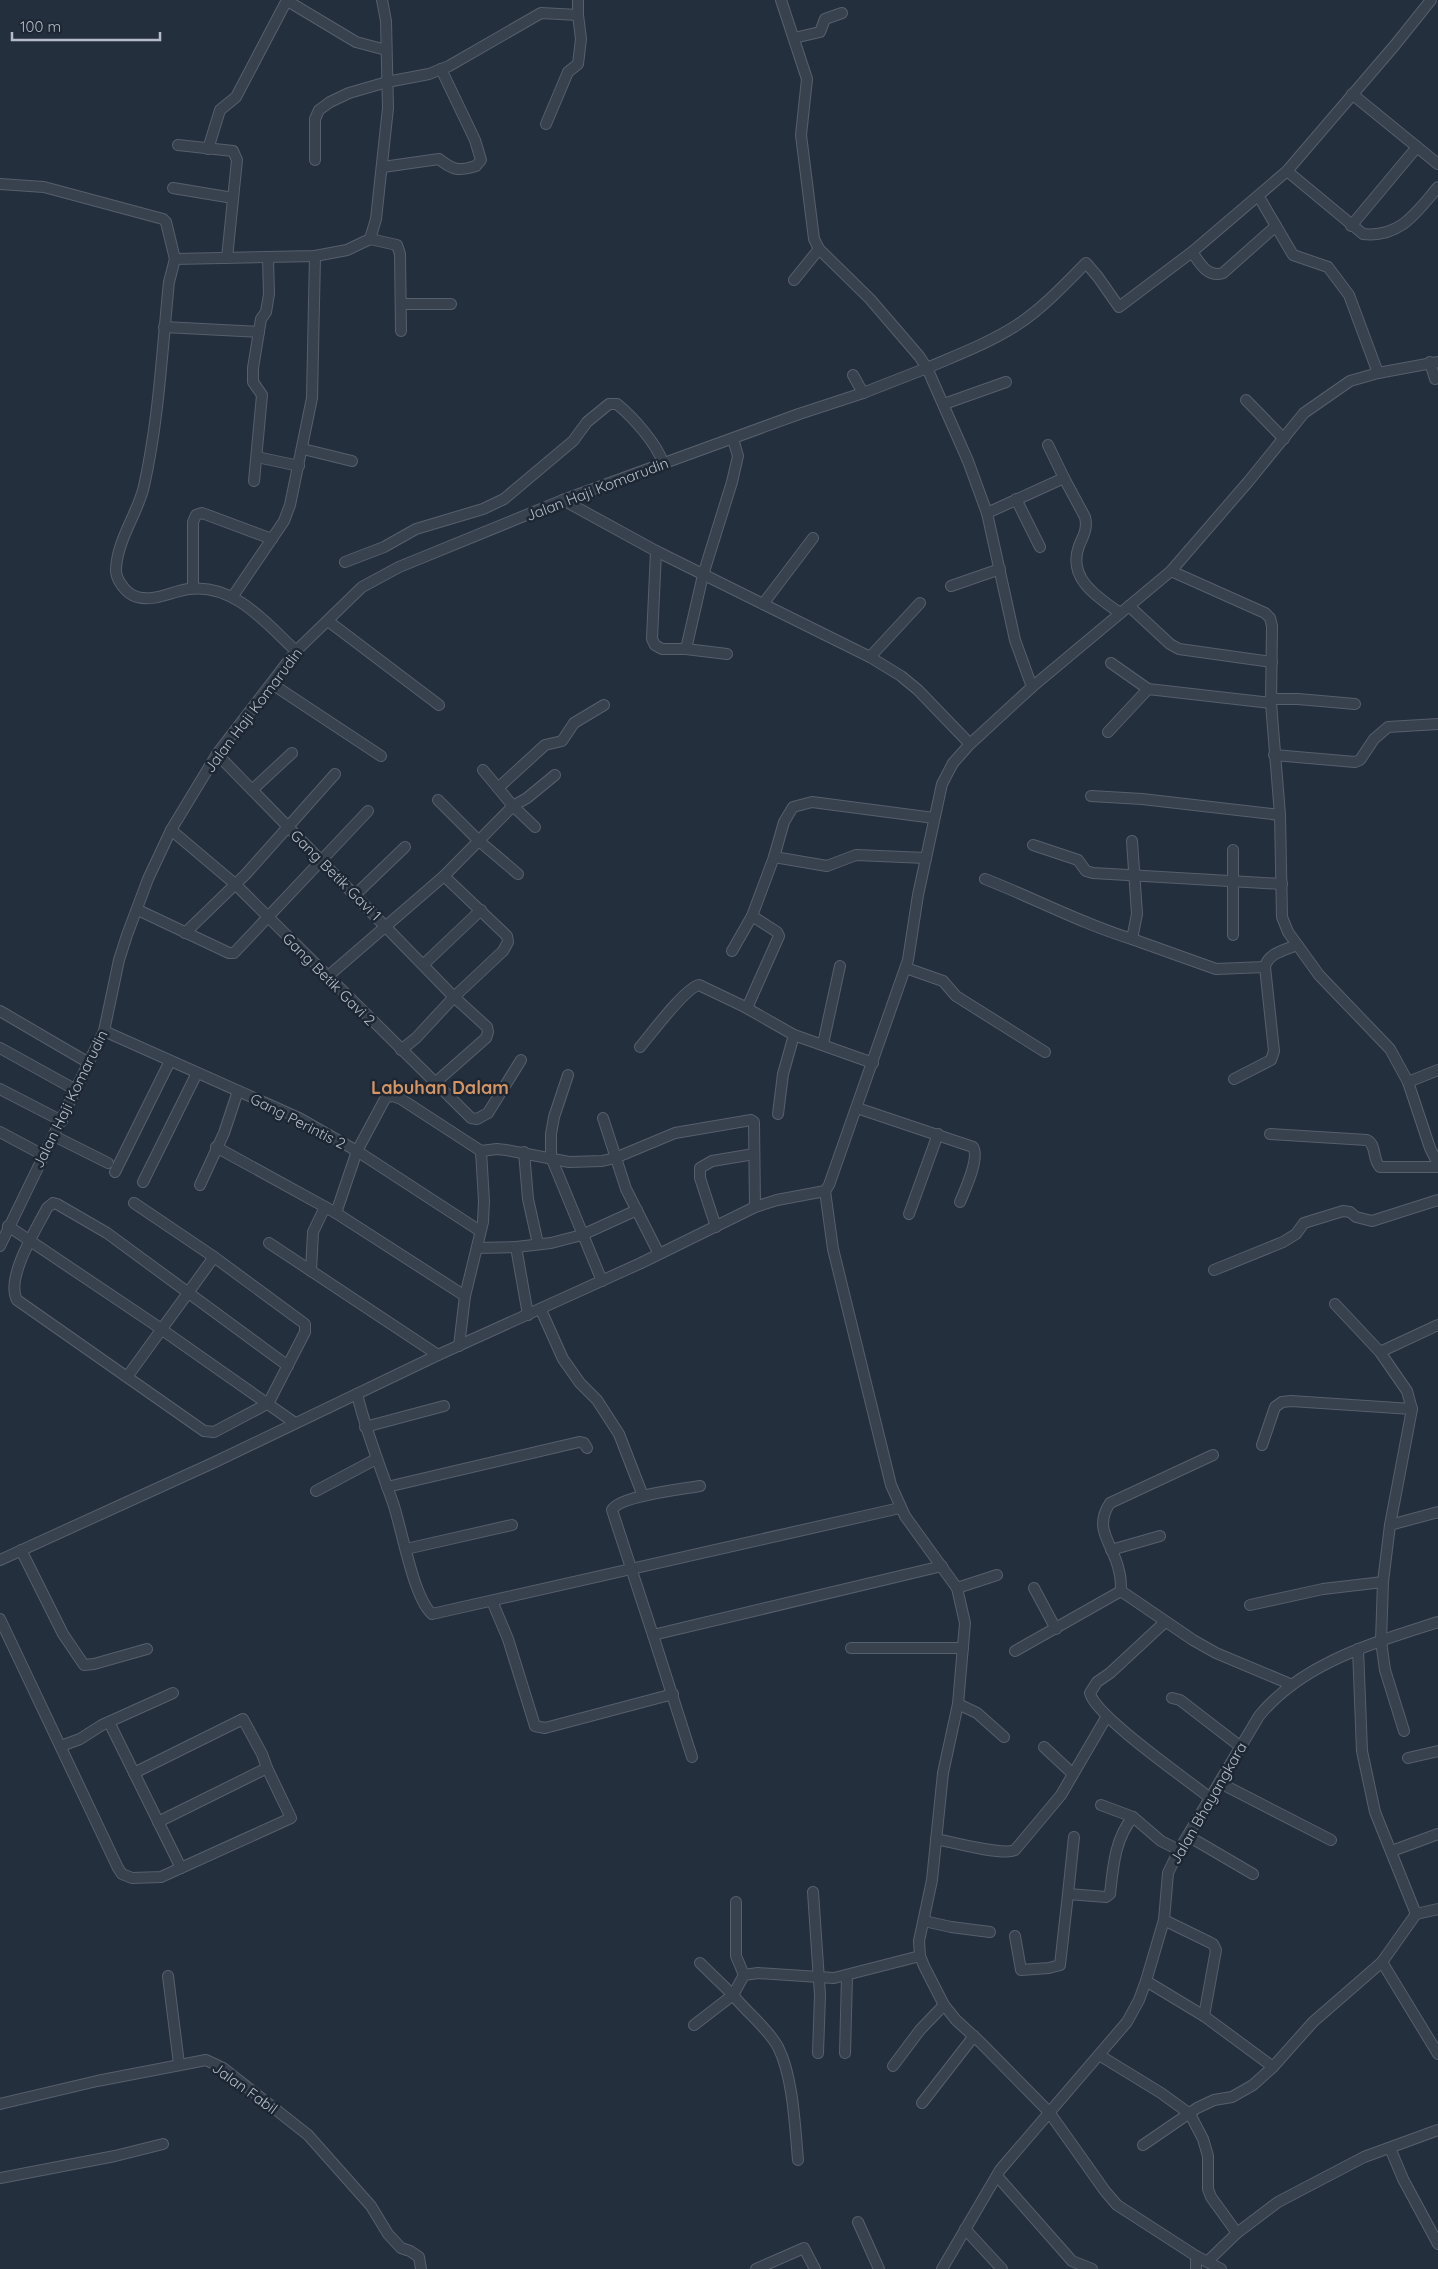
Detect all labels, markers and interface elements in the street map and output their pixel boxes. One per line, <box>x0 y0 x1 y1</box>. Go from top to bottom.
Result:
scale bar <box>12 10 160 42</box>
text: 100 m <box>20 17 61 36</box>
street label: Jalan Haji Komarudin <box>523 453 671 525</box>
street label: Jalan Haji Komarudin <box>200 644 306 776</box>
street label: Gang Betik Gavi 1 <box>287 826 385 924</box>
street label: Gang Betik Gavi 2 <box>279 929 379 1029</box>
street label: Jalan Haji Komarudin <box>28 1027 112 1171</box>
district label: Labuhan Dalam <box>371 1076 509 1099</box>
street label: Gang Perintis 2 <box>247 1089 349 1153</box>
street label: Jalan Bhayangkara <box>1165 1739 1251 1867</box>
street label: Jalan Fabil <box>209 2058 281 2118</box>

